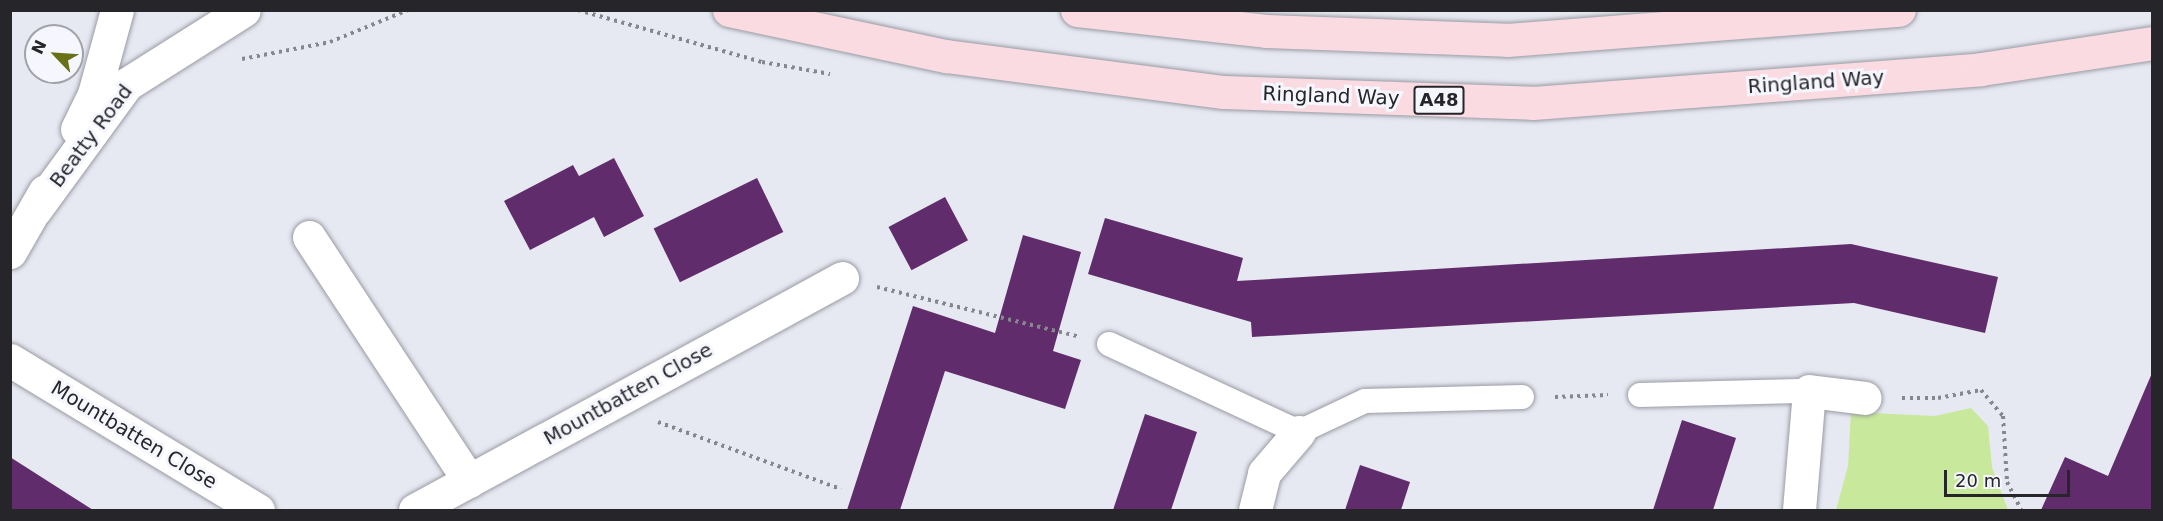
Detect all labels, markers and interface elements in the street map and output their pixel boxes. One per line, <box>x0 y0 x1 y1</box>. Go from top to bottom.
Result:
north arrow <box>24 24 84 84</box>
text: N <box>28 37 50 57</box>
street label: Ringland Way <box>1747 65 1885 99</box>
street label: Beatty Road <box>45 80 137 192</box>
street label: Ringland Way <box>1262 82 1400 110</box>
road number: A48 <box>1414 85 1464 115</box>
street label: Mountbatten Close <box>539 338 717 450</box>
street label: Mountbatten Close <box>47 376 221 494</box>
scale bar <box>1947 458 2073 496</box>
text: 20 m <box>1955 470 2001 491</box>

